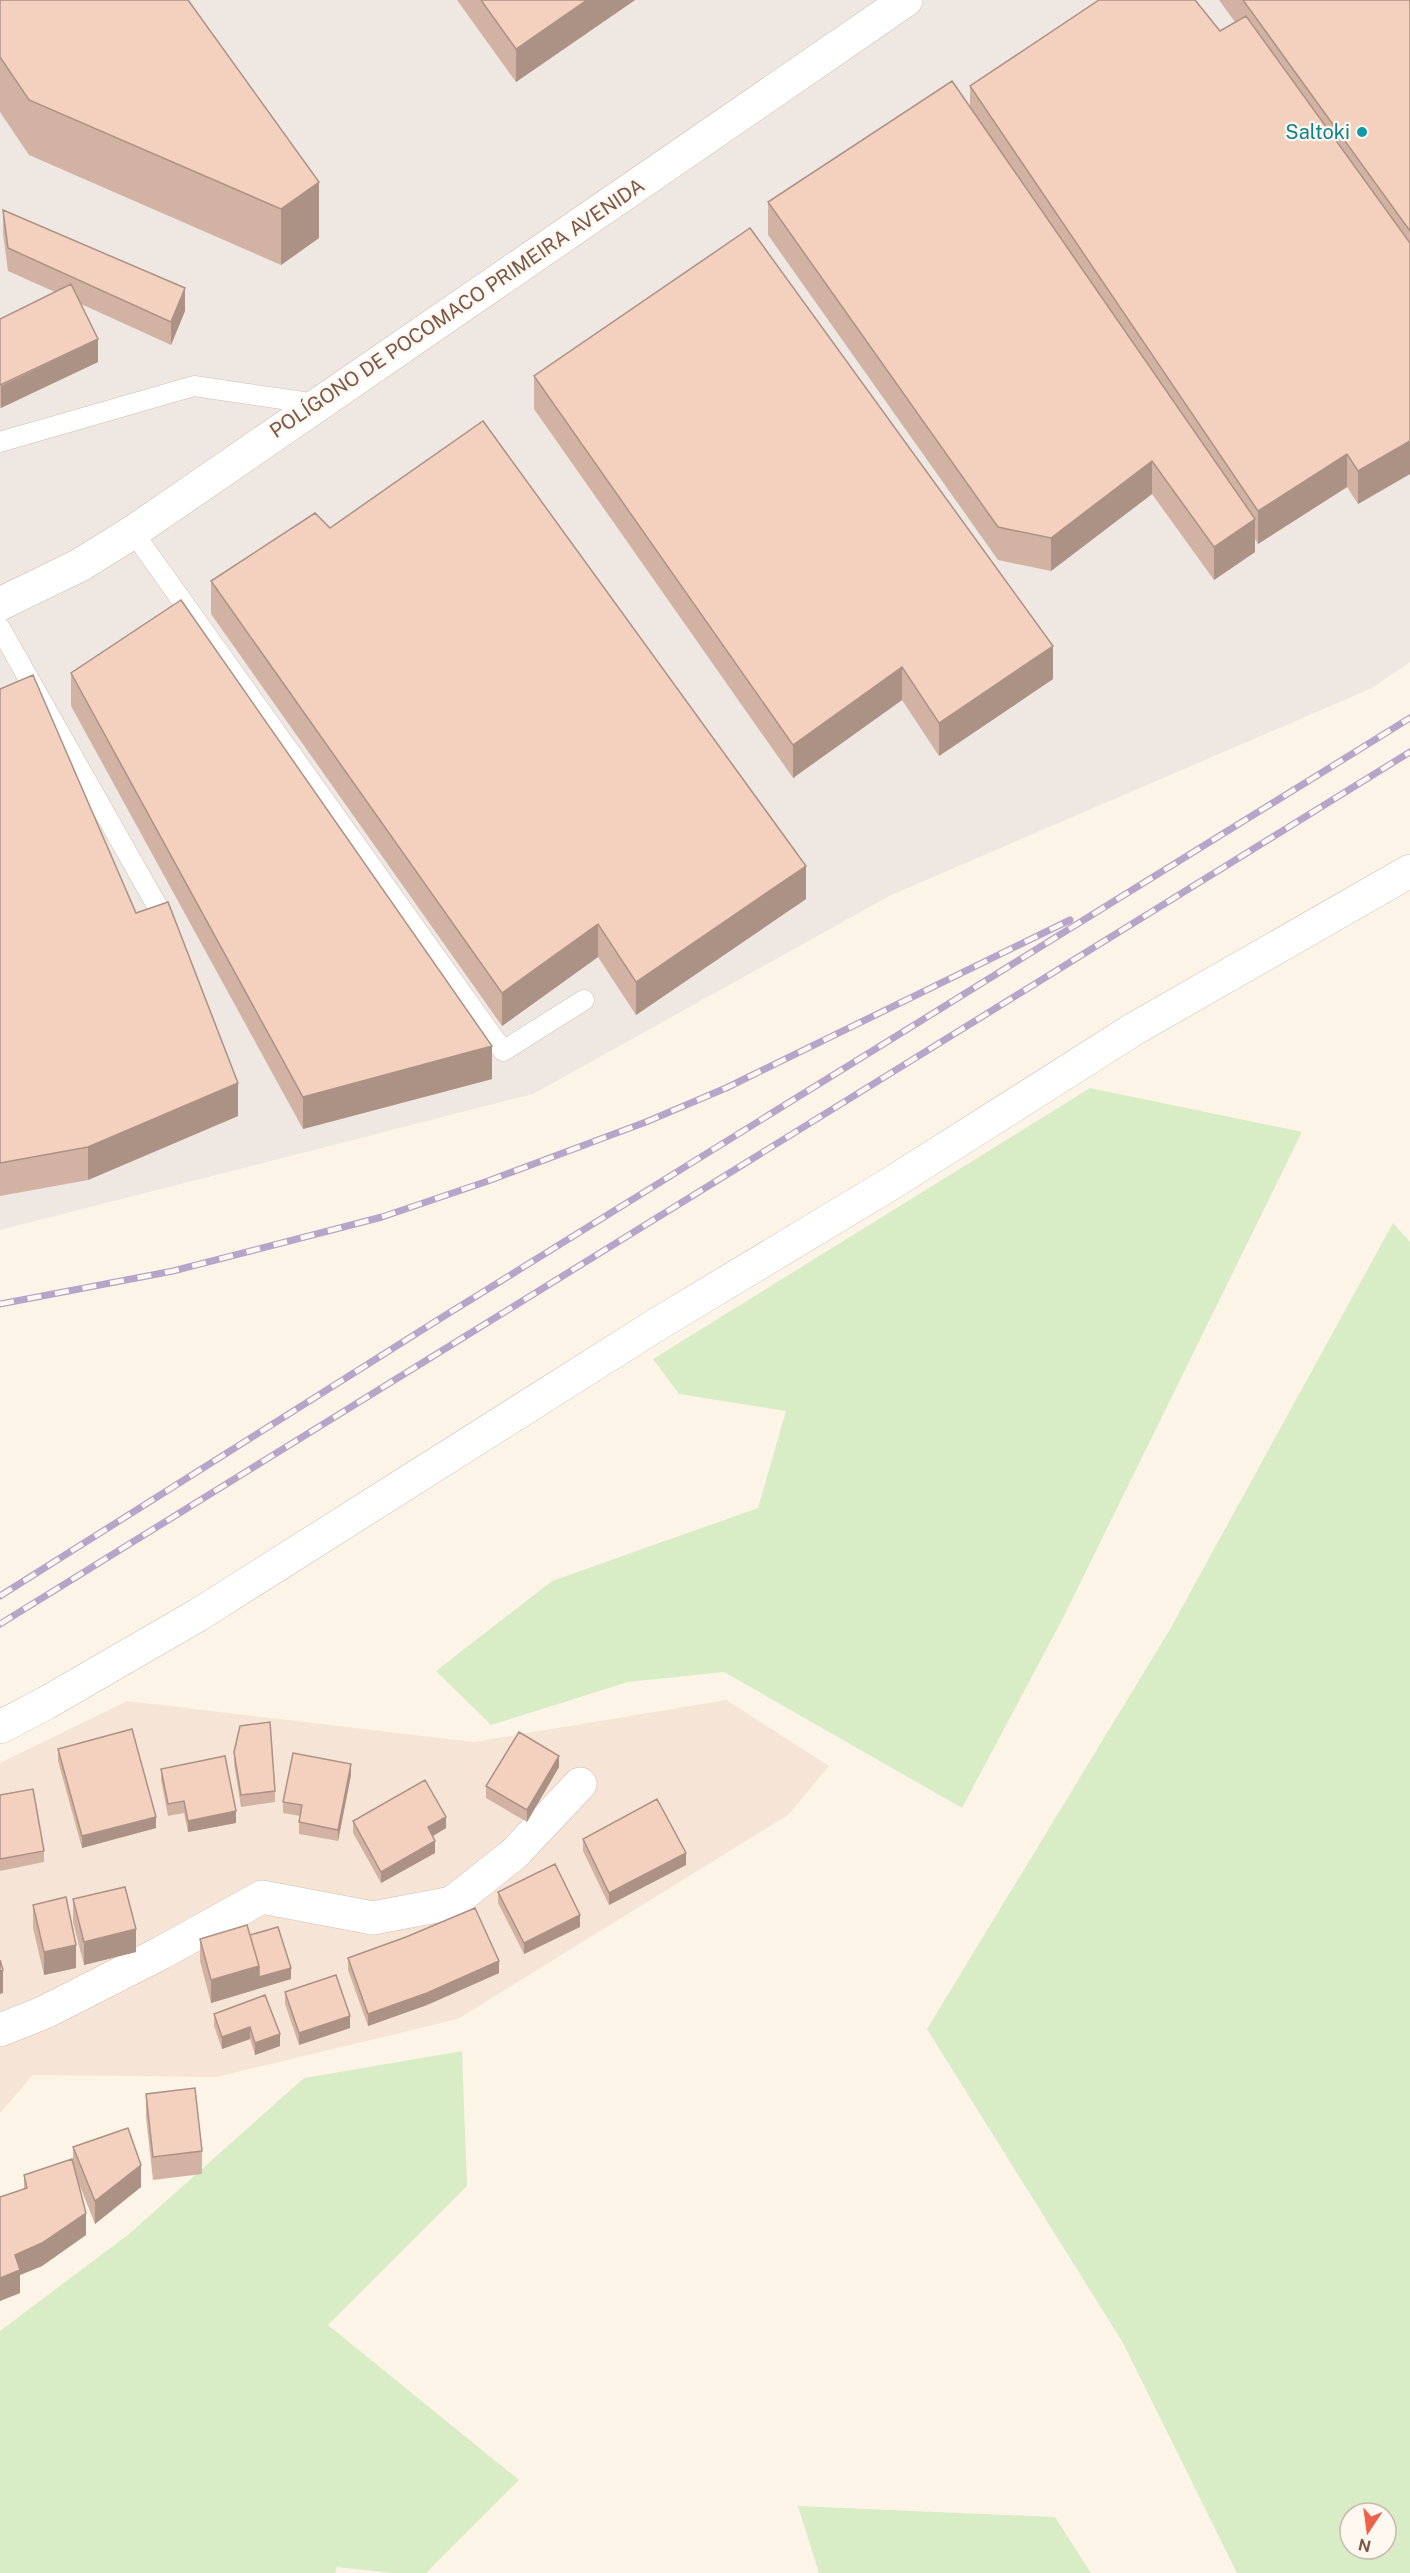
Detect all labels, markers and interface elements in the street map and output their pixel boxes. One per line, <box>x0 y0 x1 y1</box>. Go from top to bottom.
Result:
place label: Saltoki <box>1285 120 1350 144</box>
marker: Saltoki <box>1355 125 1369 139</box>
street label: POLÍGONO DE POCOMACO PRIMEIRA AVENIDA <box>265 172 649 443</box>
north arrow <box>1338 2501 1398 2561</box>
text: N <box>1357 2534 1373 2556</box>

